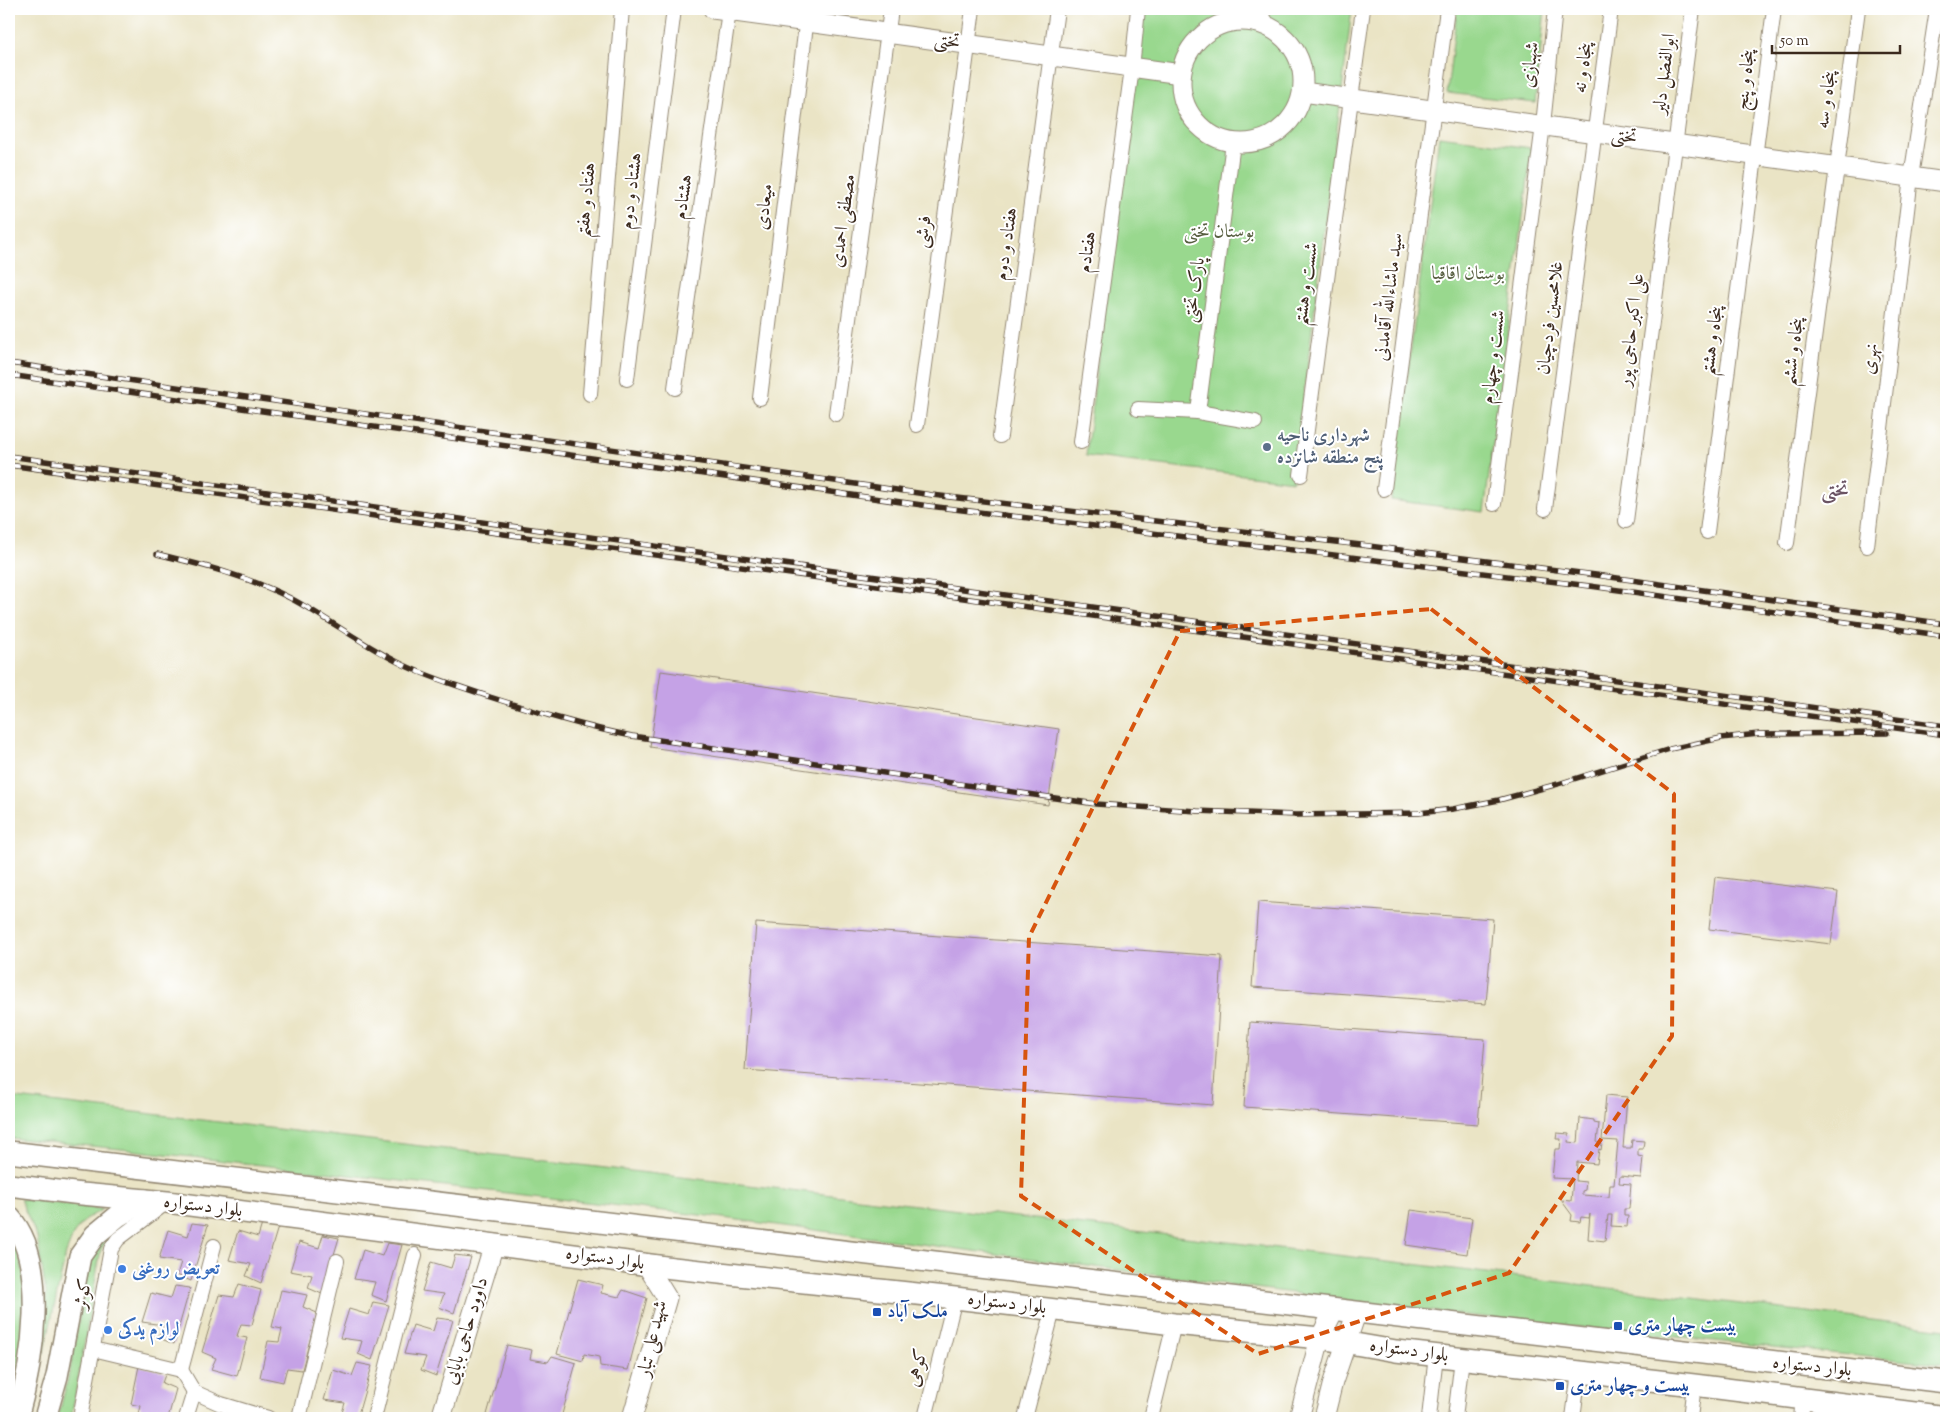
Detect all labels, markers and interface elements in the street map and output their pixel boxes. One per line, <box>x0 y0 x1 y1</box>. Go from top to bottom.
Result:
scale bar <box>1772 22 1900 54</box>
street label: تختی <box>932 27 962 57</box>
text: 50 m <box>1779 31 1809 52</box>
street label: ابوالفضل دلیر <box>1646 32 1683 118</box>
street label: پنجاه و نه <box>1567 39 1601 95</box>
street label: شهبازی <box>1515 41 1547 89</box>
street label: پنجاه و پنج <box>1729 46 1765 112</box>
street label: پنجاه و سه <box>1810 68 1845 131</box>
street label: تختی <box>1609 122 1639 152</box>
street label: هشتاد و دوم <box>614 151 651 231</box>
street label: هفتاد و هفتم <box>570 161 608 239</box>
street label: مصطفی احمدی <box>824 172 864 270</box>
street label: هشتادم <box>667 173 702 222</box>
street label: میعادی <box>749 182 781 232</box>
street label: هفتاد و دوم <box>988 206 1026 283</box>
street label: فرشی <box>908 214 940 250</box>
park label: بوستان تختی <box>1184 219 1254 246</box>
street label: هفتادم <box>1072 229 1105 275</box>
street label: سید ماشاءالله آقامدنی <box>1366 231 1411 363</box>
street label: شست و هشتم <box>1288 240 1330 328</box>
street label: پارک تختی <box>1177 254 1213 324</box>
street label: غلامحسین فردچیان <box>1531 260 1571 376</box>
park label: بوستان اقاقیا <box>1431 261 1505 288</box>
street label: علی اکبر حاجی پور <box>1611 272 1652 390</box>
street label: پنجاه و هشتم <box>1695 303 1735 378</box>
street label: شست و چهارم <box>1475 308 1514 406</box>
street label: پنجاه و ششم <box>1776 314 1816 388</box>
street label: نهری <box>1856 342 1886 376</box>
place label: شهرداری ناحیه پنج منطقه شانزده <box>1277 423 1384 474</box>
marker: شهرداری ناحیه پنج منطقه شانزده <box>1261 441 1273 453</box>
district label: تختی <box>1821 477 1849 506</box>
street label: بلوار دستواره <box>162 1189 244 1225</box>
street label: بلوار دستواره <box>564 1240 646 1278</box>
place label: تعویض روغنی <box>132 1256 220 1283</box>
marker: تعویض روغنی <box>116 1263 128 1275</box>
street label: داوود حاجی بابایی <box>438 1274 496 1388</box>
street label: کوثر <box>68 1277 100 1313</box>
street label: بلوار دستواره <box>966 1286 1048 1322</box>
street label: شهید علی تبار <box>631 1298 675 1382</box>
place label: ملک آباد <box>887 1299 948 1326</box>
marker: ملک آباد <box>871 1306 883 1318</box>
place label: بیست چهار متری <box>1628 1313 1737 1340</box>
place label: لوازم یدکی <box>117 1317 180 1346</box>
marker: بیست چهار متری <box>1612 1320 1624 1332</box>
marker: لوازم یدکی <box>102 1324 114 1336</box>
street label: بلوار دستواره <box>1368 1332 1450 1370</box>
street label: کوهی <box>900 1346 936 1390</box>
street label: بلوار دستواره <box>1771 1349 1853 1385</box>
place label: بیست و چهار متری <box>1570 1373 1691 1400</box>
marker: بیست و چهار متری <box>1554 1380 1566 1392</box>

